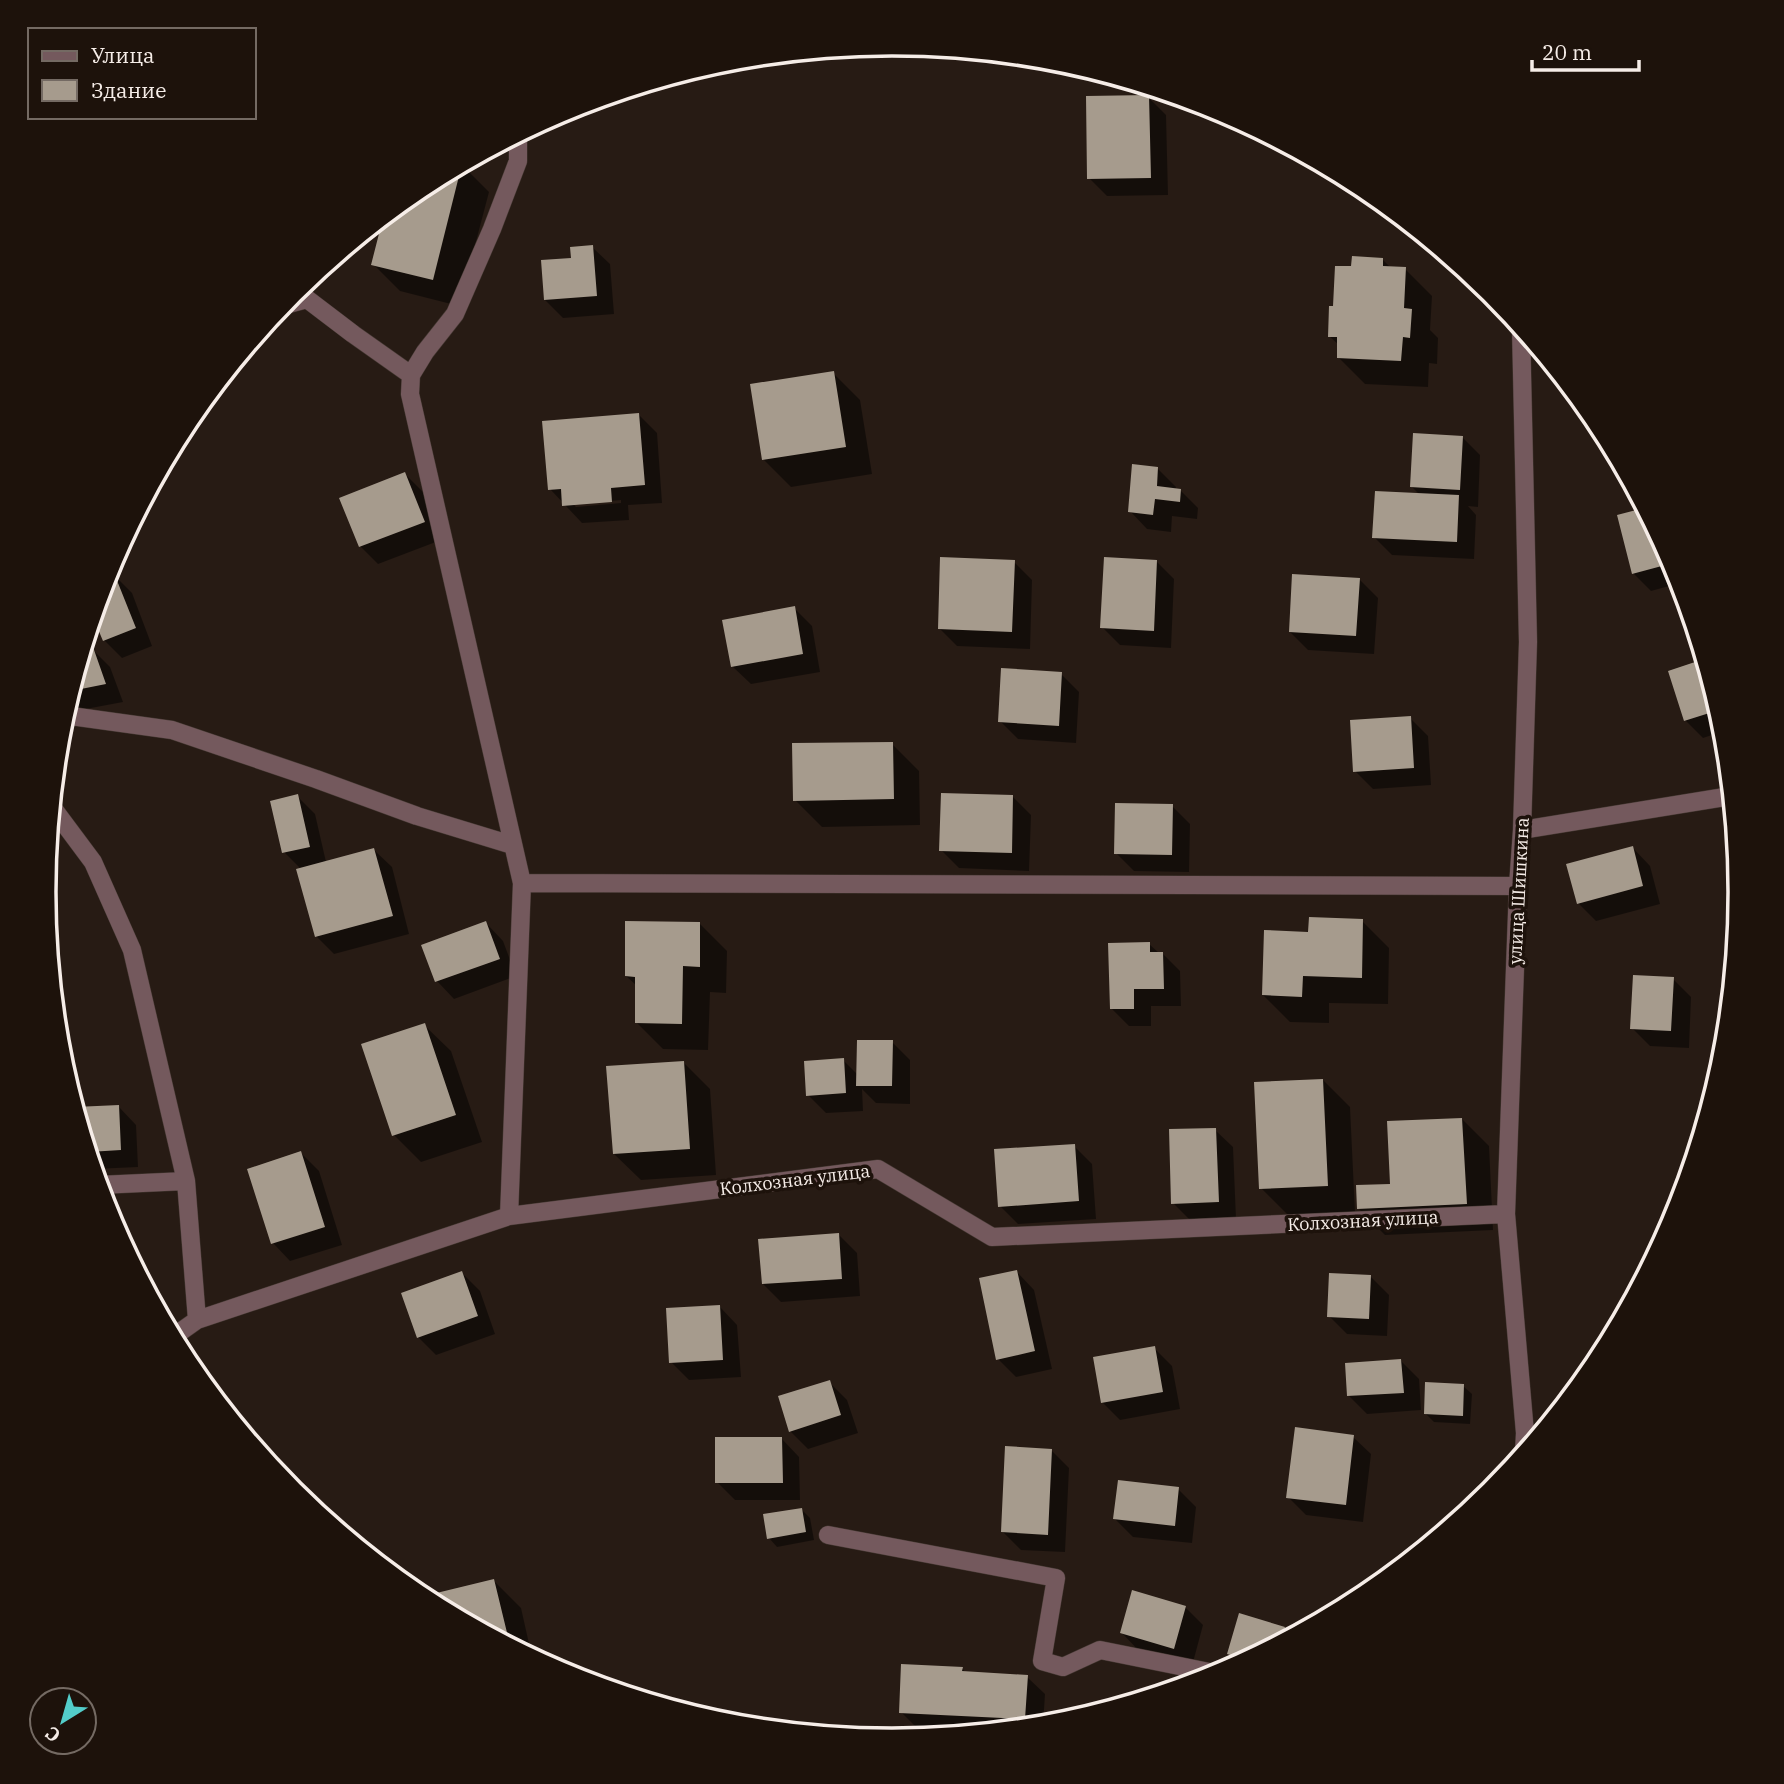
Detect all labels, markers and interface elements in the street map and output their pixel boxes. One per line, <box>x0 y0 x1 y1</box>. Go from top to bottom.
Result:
legend <box>28 28 256 119</box>
scale bar <box>1532 28 1639 72</box>
text: 20 m <box>1542 38 1592 66</box>
text: Улица <box>91 41 155 69</box>
text: Здание <box>91 76 166 104</box>
street label: улица Шишкина <box>1503 817 1534 965</box>
street label: Колхозная улица <box>718 1159 872 1200</box>
street label: Колхозная улица <box>1287 1205 1439 1236</box>
north arrow <box>28 1686 98 1756</box>
text: С <box>40 1721 65 1748</box>

